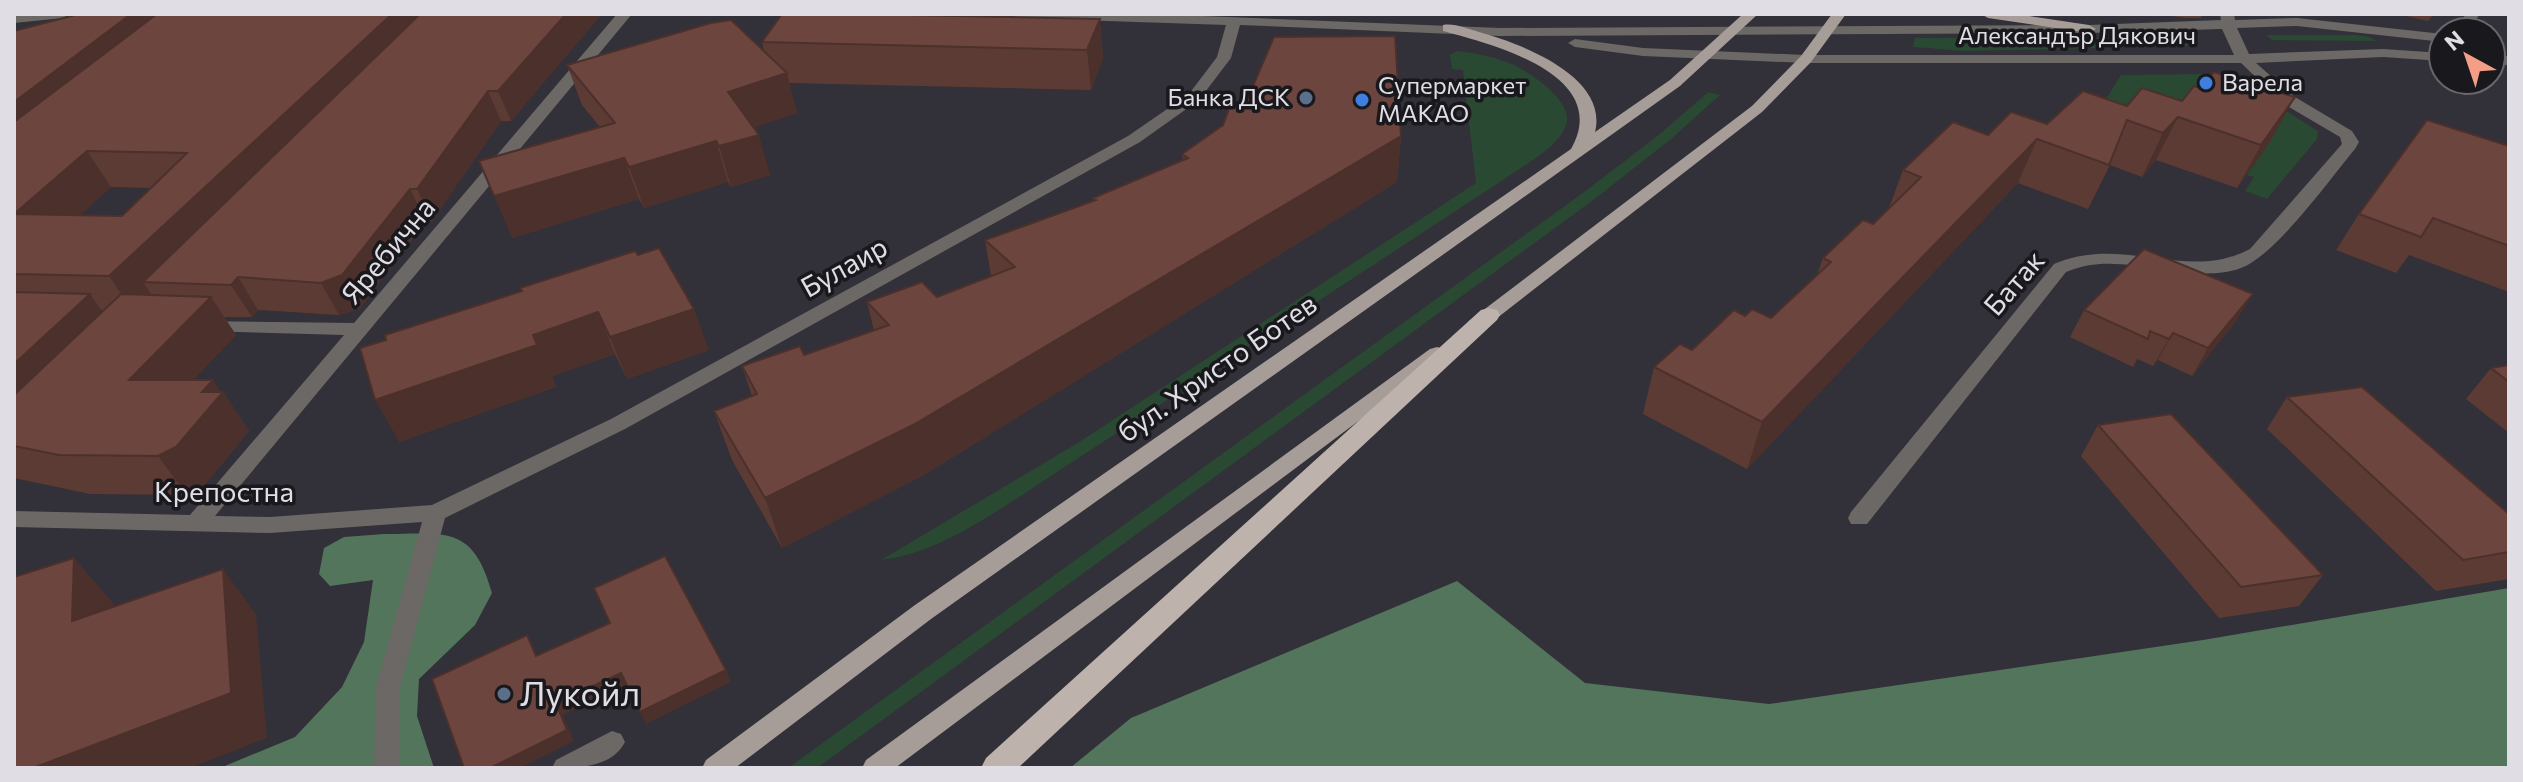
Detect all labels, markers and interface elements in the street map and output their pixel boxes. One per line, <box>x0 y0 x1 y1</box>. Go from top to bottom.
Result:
north arrow <box>2427 16 2507 96</box>
street label: Александър Дякович <box>1958 20 2196 49</box>
text: N <box>2439 25 2469 56</box>
place label: Варела <box>2222 67 2303 96</box>
place label: Супермаркет МАКАО <box>1378 70 1527 127</box>
marker: Варела <box>2197 74 2215 92</box>
place label: Банка ДСК <box>1168 82 1290 111</box>
marker: Банка ДСК <box>1297 89 1315 107</box>
marker: Супермаркет МАКАО <box>1353 91 1371 109</box>
street label: Яребична <box>333 190 441 310</box>
street label: Булаир <box>794 229 893 304</box>
street label: Батак <box>1976 243 2051 322</box>
street label: бул. Христо Ботев <box>1110 286 1323 449</box>
street label: Крепостна <box>154 474 294 508</box>
place label: Лукойл <box>520 671 640 713</box>
marker: Лукойл <box>495 685 513 703</box>

